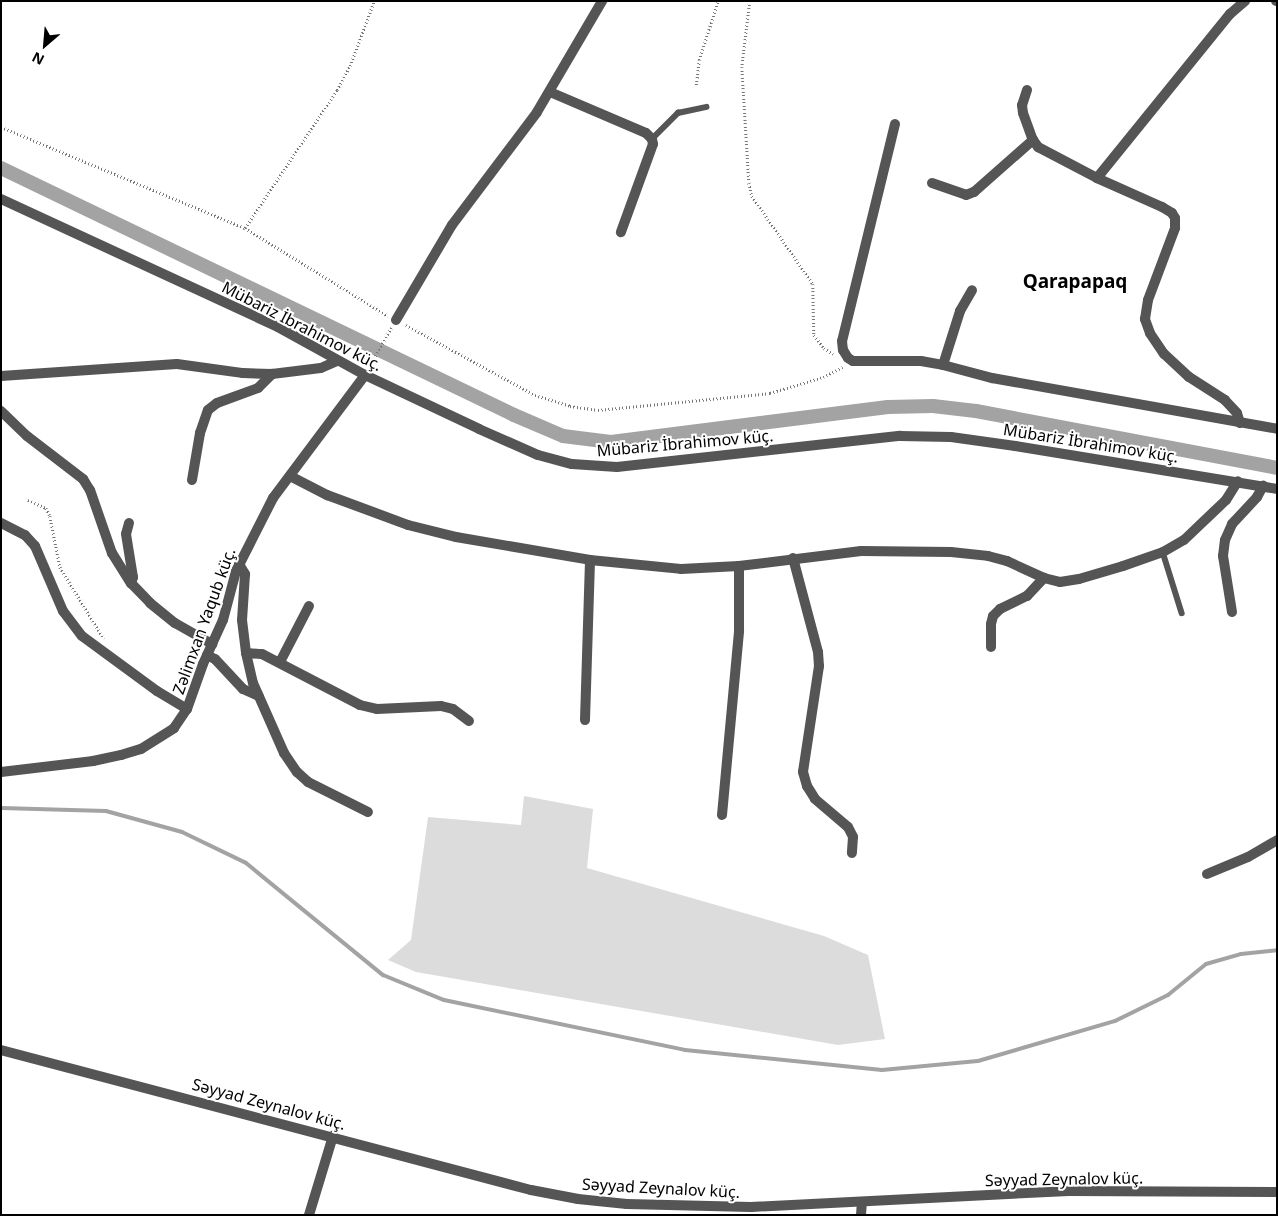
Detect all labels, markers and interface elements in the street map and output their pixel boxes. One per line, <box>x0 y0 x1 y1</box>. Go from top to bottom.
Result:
north arrow <box>20 20 70 70</box>
text: N <box>29 48 47 70</box>
district label: Qarapapaq <box>1023 271 1127 293</box>
street label: Mübariz İbrahimov küç. <box>219 277 385 375</box>
street label: Mübariz İbrahimov küç. <box>1002 420 1180 466</box>
street label: Mübariz İbrahimov küç. <box>596 426 774 460</box>
street label: Zəlimxan Yaqub küç. <box>169 545 239 697</box>
street label: Səyyad Zeynalov küç. <box>190 1074 348 1134</box>
street label: Səyyad Zeynalov küç. <box>985 1168 1143 1190</box>
street label: Səyyad Zeynalov küç. <box>582 1174 740 1202</box>

